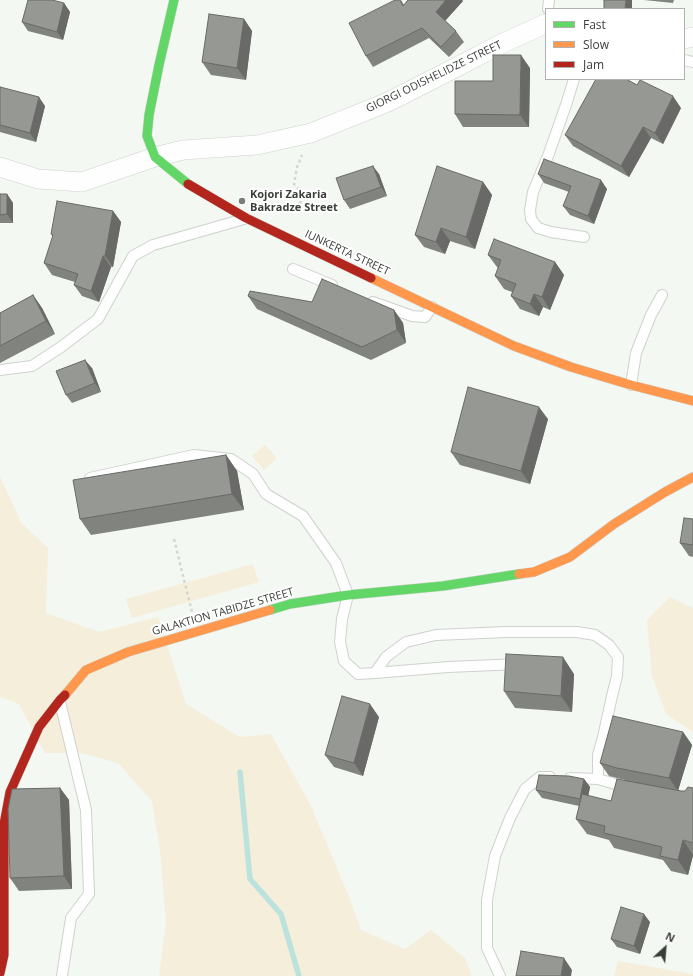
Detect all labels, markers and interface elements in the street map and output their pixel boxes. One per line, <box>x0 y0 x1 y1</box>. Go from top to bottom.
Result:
legend <box>545 8 685 80</box>
text: Fast <box>583 16 606 33</box>
text: Slow <box>583 36 609 53</box>
street label: GIORGI ODISHELIDZE STREET <box>364 38 504 116</box>
text: Jam <box>583 56 604 73</box>
place label: Kojori Zakaria Bakradze Street <box>250 188 338 214</box>
marker: Kojori Zakaria Bakradze Street <box>237 196 247 206</box>
street label: IUNKERTA STREET <box>303 228 391 278</box>
street label: GALAKTION TABIDZE STREET <box>151 585 295 639</box>
north arrow <box>645 928 685 968</box>
text: N <box>663 928 678 945</box>

